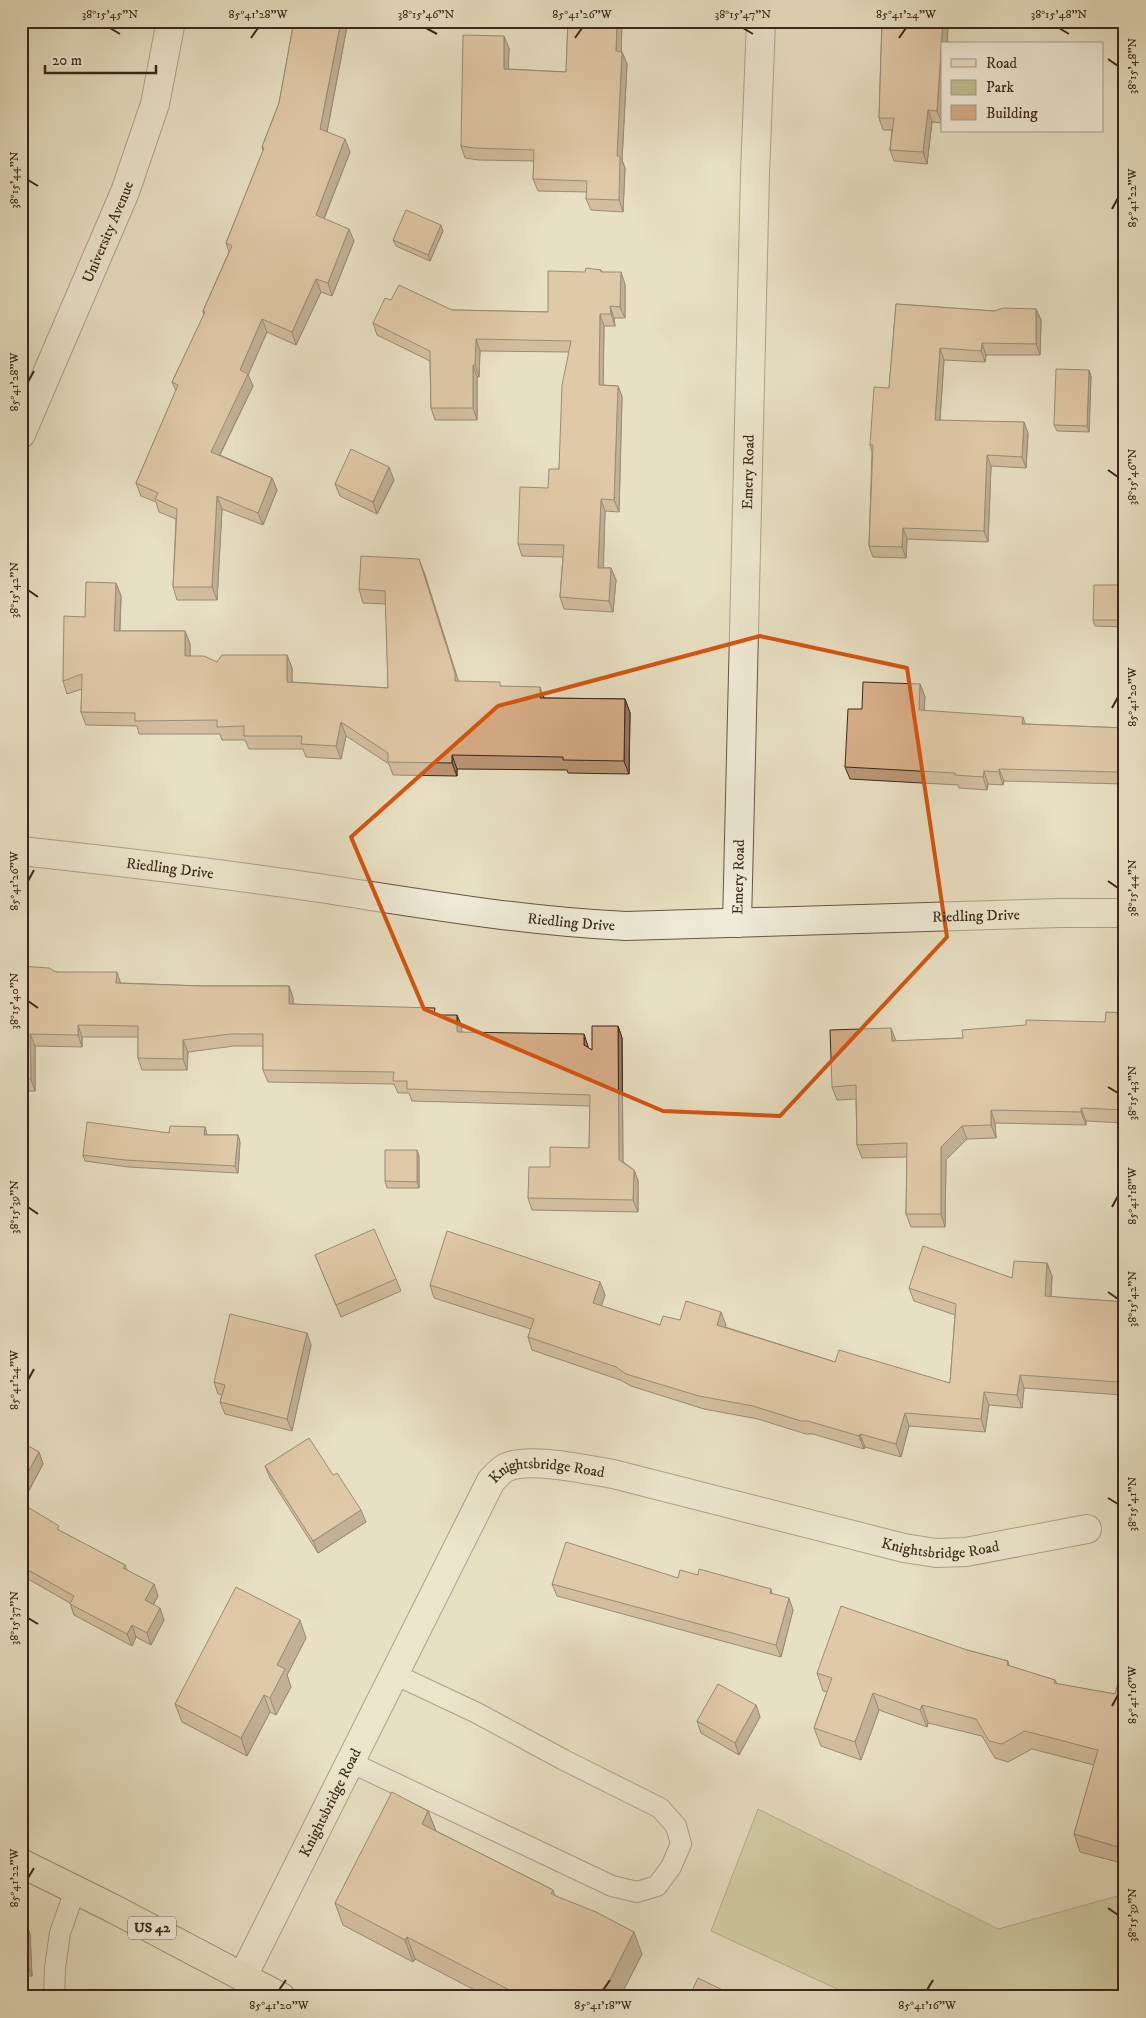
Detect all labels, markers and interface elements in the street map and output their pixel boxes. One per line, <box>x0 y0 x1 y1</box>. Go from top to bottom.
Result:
text: 38°15'45"N <box>82 7 138 22</box>
text: 85°41'28"W <box>228 7 289 22</box>
text: 38°15'46"N <box>398 7 454 22</box>
text: 85°41'26"W <box>552 7 613 22</box>
text: 38°15'47"N <box>715 7 771 22</box>
text: 85°41'24"W <box>876 7 937 22</box>
text: 38°15'48"N <box>1031 7 1087 22</box>
text: 38°15'48"N <box>1125 38 1140 94</box>
scale bar <box>45 42 156 74</box>
legend <box>941 42 1104 132</box>
text: 20 m <box>52 51 82 70</box>
text: Road <box>986 54 1018 73</box>
text: Park <box>986 78 1015 97</box>
text: Building <box>986 104 1038 123</box>
text: 38°15'44"N <box>7 151 22 209</box>
text: 85°41'22"W <box>1125 168 1140 227</box>
street label: University Avenue <box>78 179 138 286</box>
text: 85°41'28"W <box>7 351 22 412</box>
street label: Emery Road <box>737 434 758 510</box>
text: 38°15'46"N <box>1125 449 1140 505</box>
text: 38°15'42"N <box>7 562 22 618</box>
text: 85°41'20"W <box>1125 666 1140 727</box>
street label: Emery Road <box>728 839 749 915</box>
text: 85°41'26"W <box>7 850 22 911</box>
street label: Riedling Drive <box>125 853 215 883</box>
text: 38°15'44"N <box>1125 859 1140 917</box>
street label: Riedling Drive <box>932 905 1020 926</box>
street label: Riedling Drive <box>527 909 616 935</box>
text: 38°15'40"N <box>7 972 22 1029</box>
text: 38°15'43"N <box>1125 1065 1140 1120</box>
text: 85°41'18"W <box>1125 1166 1140 1225</box>
text: 38°15'39"N <box>7 1180 22 1234</box>
text: 38°15'42"N <box>1125 1271 1140 1327</box>
text: 85°41'24"W <box>7 1349 22 1410</box>
street label: Knightsbridge Road <box>485 1454 607 1487</box>
text: 38°15'41"N <box>1125 1476 1140 1531</box>
street label: Knightsbridge Road <box>879 1533 1001 1563</box>
text: 38°15'37"N <box>7 1591 22 1645</box>
text: 85°41'16"W <box>1125 1665 1140 1724</box>
street label: Knightsbridge Road <box>295 1745 365 1860</box>
text: 85°41'22"W <box>7 1848 22 1907</box>
text: 38°15'39"N <box>1125 1888 1140 1942</box>
road number: US 42 <box>128 1916 176 1940</box>
text: 85°41'20"W <box>249 1998 310 2013</box>
text: 85°41'18"W <box>574 1998 633 2013</box>
text: 85°41'16"W <box>898 1998 957 2013</box>

